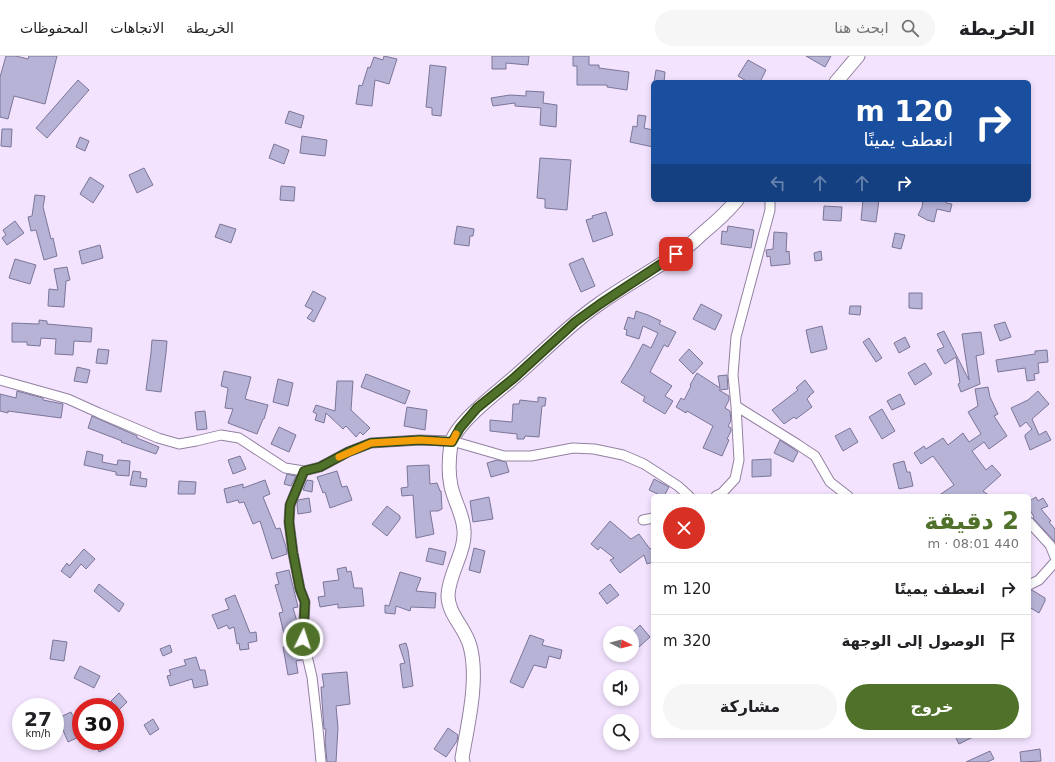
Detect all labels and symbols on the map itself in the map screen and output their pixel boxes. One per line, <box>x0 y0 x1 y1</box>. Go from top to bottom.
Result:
pin <box>659 237 693 271</box>
position arrow <box>282 618 324 660</box>
north arrow <box>603 626 639 662</box>
speed limit sign: 30 <box>72 698 124 750</box>

